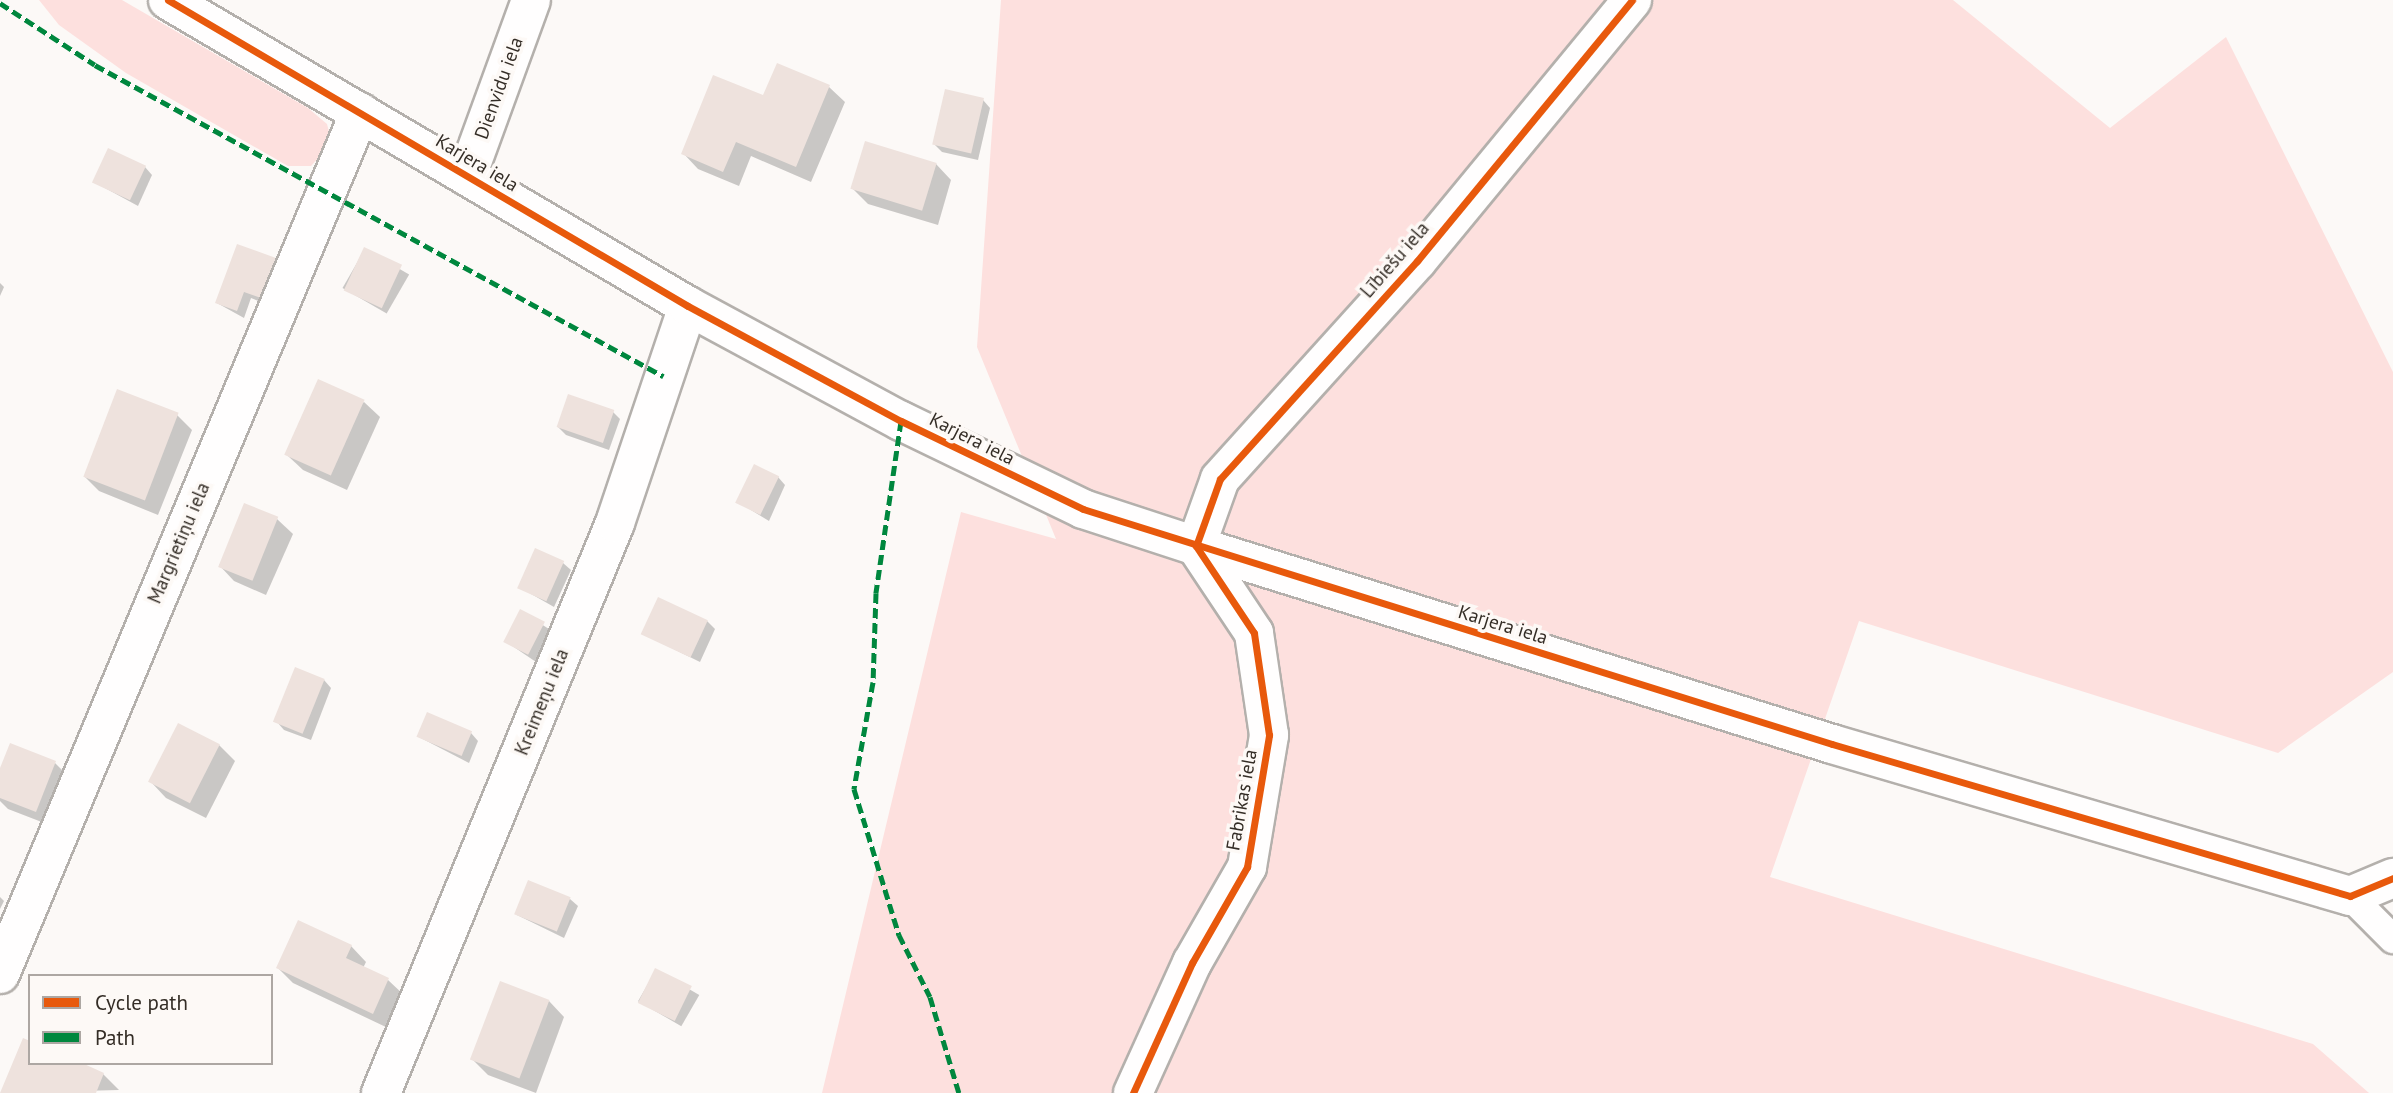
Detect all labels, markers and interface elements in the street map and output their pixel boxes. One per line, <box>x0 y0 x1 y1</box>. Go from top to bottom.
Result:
street label: Dienvidu iela <box>470 34 528 142</box>
street label: Karjera iela <box>432 129 522 197</box>
street label: Lībiešu iela <box>1356 217 1434 303</box>
street label: Karjera iela <box>926 408 1018 470</box>
street label: Margrietiņu iela <box>143 479 215 607</box>
street label: Karjera iela <box>1456 601 1550 649</box>
street label: Kreimeņu iela <box>510 645 574 759</box>
street label: Fabrikas iela <box>1222 748 1262 852</box>
legend <box>28 974 273 1065</box>
text: Cycle path <box>95 989 188 1016</box>
text: Path <box>95 1024 135 1051</box>

